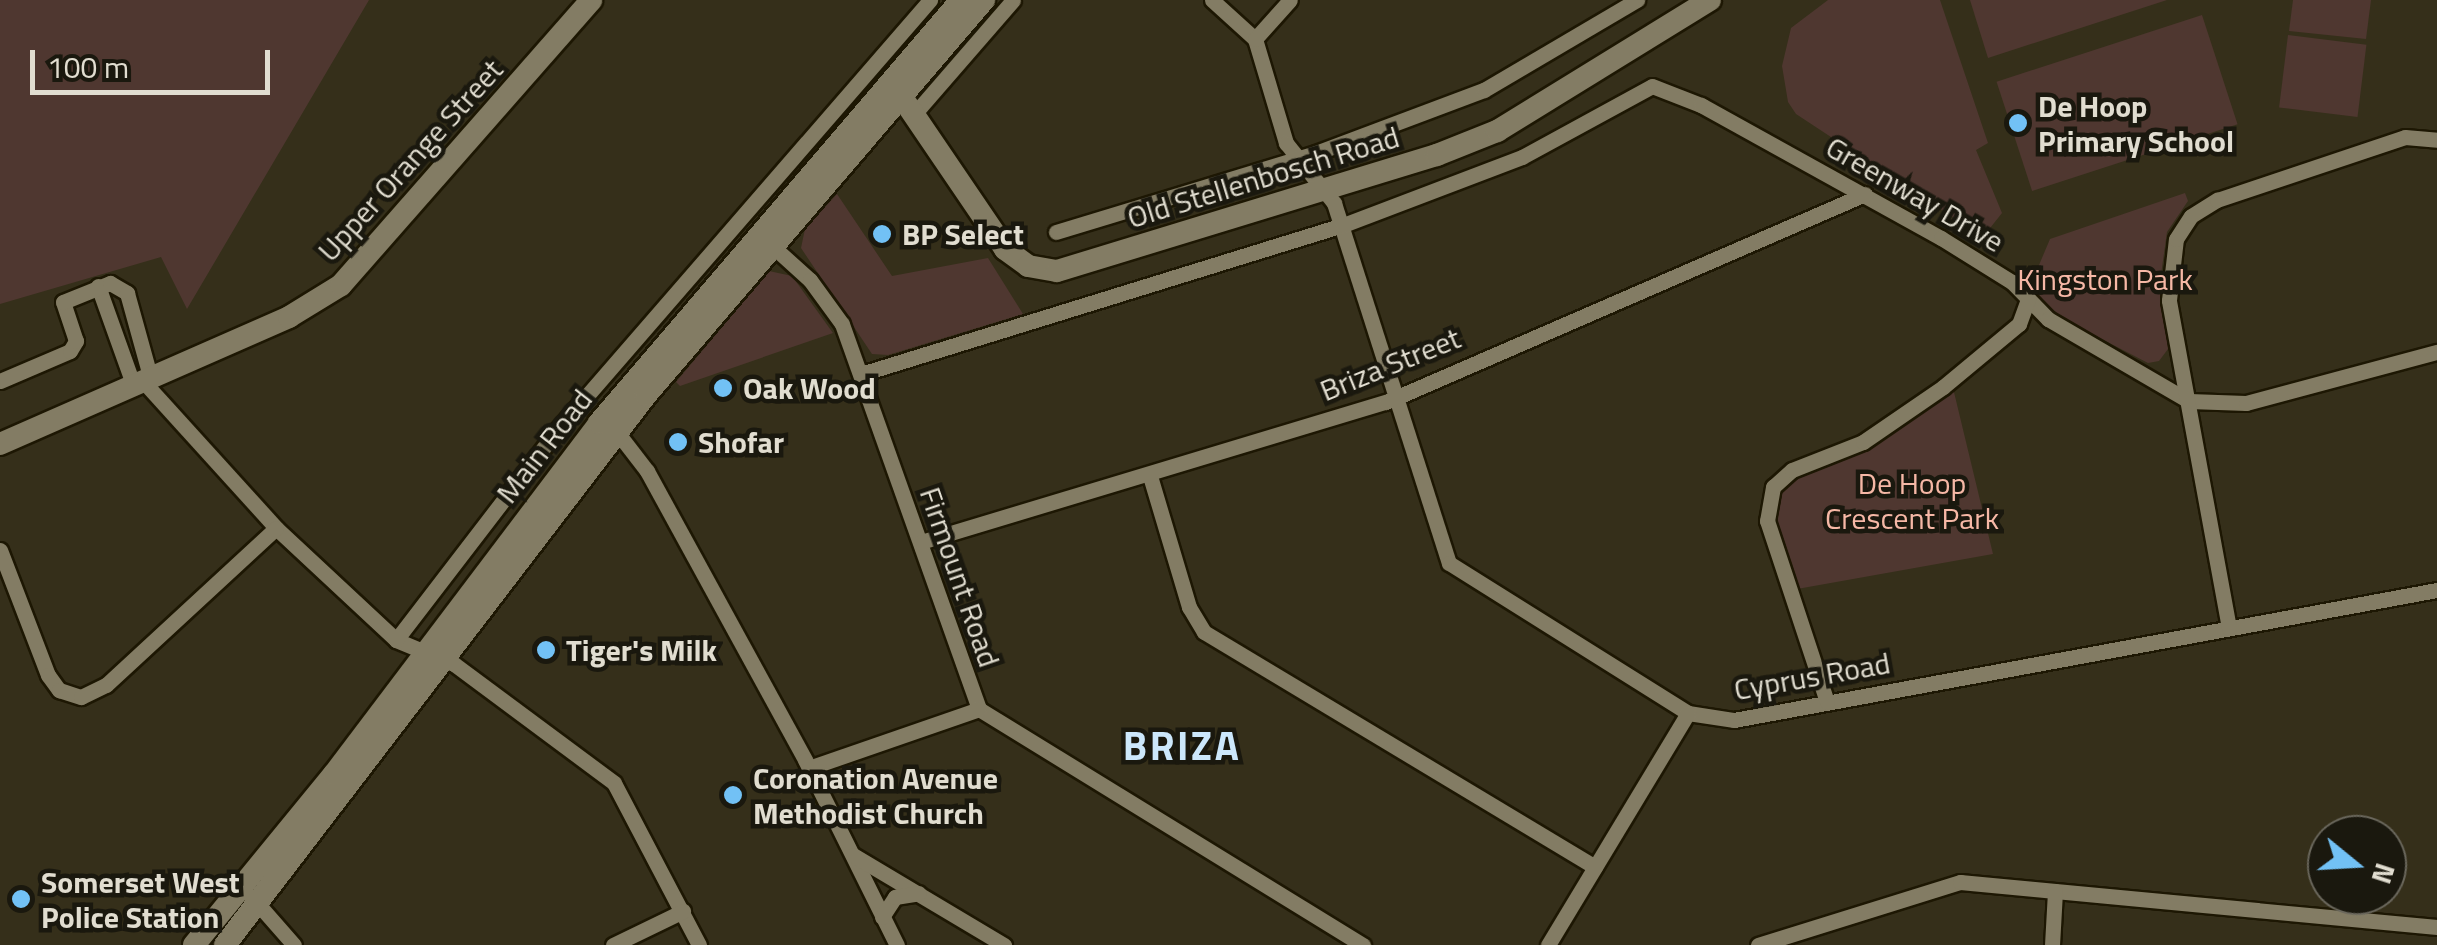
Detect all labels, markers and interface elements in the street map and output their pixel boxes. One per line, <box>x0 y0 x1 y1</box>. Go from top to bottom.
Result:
scale bar <box>35 30 275 92</box>
text: 100 m <box>47 44 129 90</box>
street label: Upper Orange Street <box>310 52 510 268</box>
place label: De Hoop Primary School <box>2038 88 2234 158</box>
marker: De Hoop Primary School <box>2007 112 2029 134</box>
street label: Old Stellenbosch Road <box>1123 119 1403 235</box>
street label: Greenway Drive <box>1820 129 2010 259</box>
place label: BP Select <box>902 216 1024 252</box>
marker: BP Select <box>871 223 893 245</box>
park label: Kingston Park <box>2017 261 2193 297</box>
street label: Briza Street <box>1315 320 1465 408</box>
place label: Oak Wood <box>743 370 876 406</box>
marker: Oak Wood <box>712 377 734 399</box>
street label: Main Road <box>488 382 600 510</box>
place label: Shofar <box>698 424 784 460</box>
marker: Shofar <box>667 431 689 453</box>
park label: De Hoop Crescent Park <box>1825 465 1999 536</box>
street label: Firmount Road <box>912 482 1008 672</box>
place label: Tiger's Milk <box>566 632 717 668</box>
marker: Tiger's Milk <box>535 639 557 661</box>
street label: Cyprus Road <box>1731 645 1893 707</box>
district label: BRIZA <box>1123 722 1241 770</box>
place label: Coronation Avenue Methodist Church <box>753 760 998 830</box>
marker: Coronation Avenue Methodist Church <box>722 784 744 806</box>
north arrow <box>2307 815 2407 915</box>
text: N <box>2361 858 2408 890</box>
place label: Somerset West Police Station <box>41 864 240 934</box>
marker: Somerset West Police Station <box>10 888 32 910</box>

